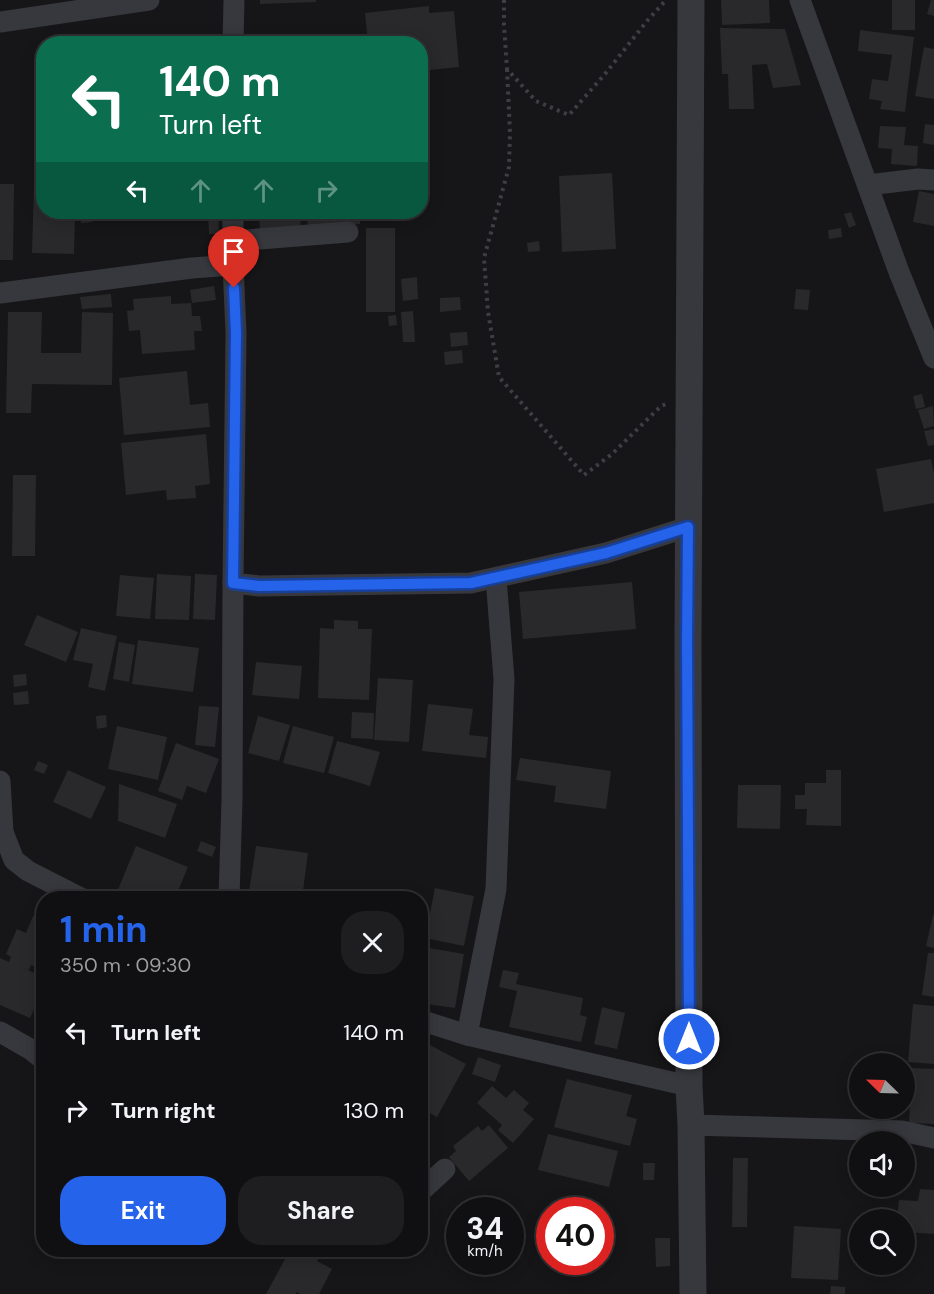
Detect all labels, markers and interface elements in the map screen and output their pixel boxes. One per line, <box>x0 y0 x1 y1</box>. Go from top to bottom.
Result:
text: 140 m <box>159 54 281 109</box>
icon: left <box>60 60 138 138</box>
text: Turn left <box>159 107 262 142</box>
icon: left <box>121 174 154 207</box>
icon: ahead <box>184 174 217 207</box>
icon: ahead <box>247 174 280 207</box>
icon: right <box>310 174 343 207</box>
pin <box>208 226 259 288</box>
icon: arrive <box>217 235 250 268</box>
text: 1 min <box>60 906 148 953</box>
button: close <box>341 911 404 974</box>
text: 350 m · 09:30 <box>60 952 191 978</box>
position arrow <box>657 1007 721 1071</box>
icon: left <box>60 1016 93 1049</box>
text: Turn left <box>111 1018 201 1047</box>
text: 140 m <box>343 1018 404 1047</box>
north arrow <box>849 1053 915 1119</box>
map controls <box>849 1053 915 1275</box>
icon: right <box>60 1094 93 1127</box>
text: Turn right <box>111 1096 216 1125</box>
text: 130 m <box>344 1096 404 1125</box>
button: sound <box>849 1131 915 1197</box>
button: Exit <box>60 1176 226 1245</box>
button: Share <box>238 1176 404 1245</box>
speed limit sign: 40 <box>536 1197 614 1275</box>
text: 34 <box>466 1209 504 1248</box>
button: search <box>849 1209 915 1275</box>
text: km/h <box>467 1241 503 1261</box>

